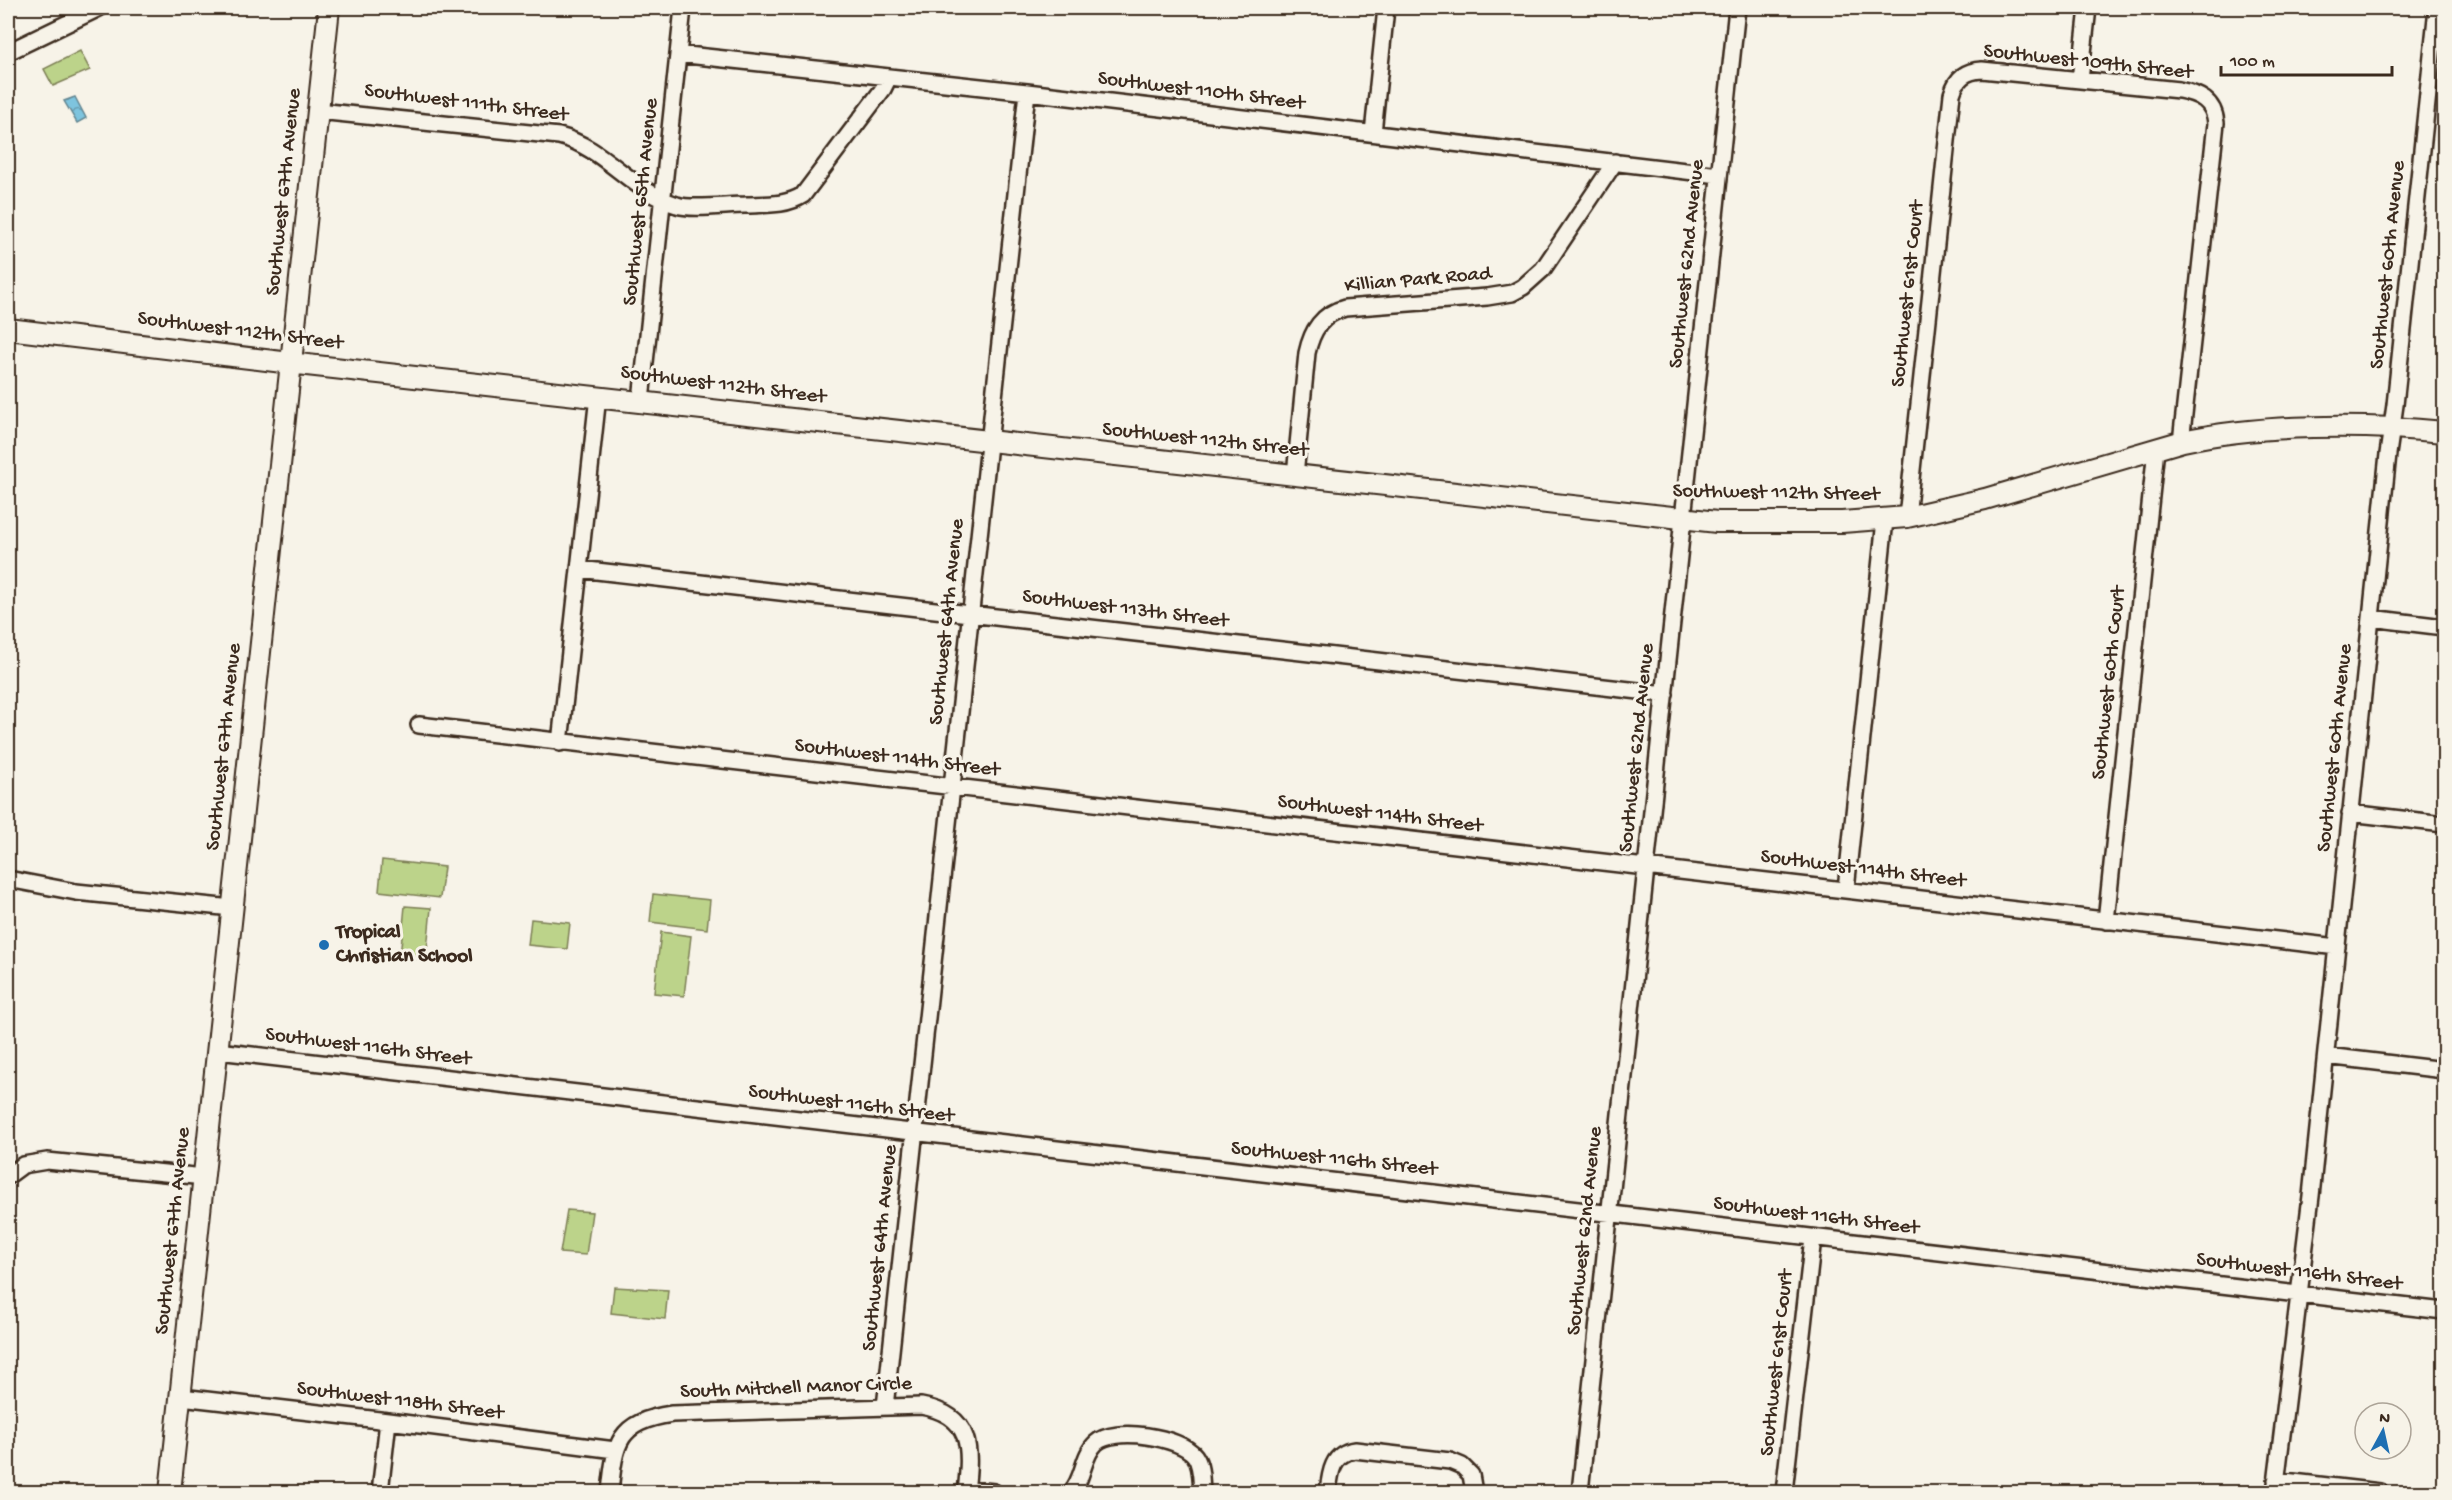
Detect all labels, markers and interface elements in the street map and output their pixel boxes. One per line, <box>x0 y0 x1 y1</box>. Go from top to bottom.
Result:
scale bar <box>2221 39 2392 77</box>
street label: Southwest 109th Street <box>1982 40 2196 87</box>
text: 100 m <box>2229 52 2275 73</box>
street label: Southwest 110th Street <box>1096 67 1308 117</box>
street label: Southwest 111th Street <box>363 79 572 129</box>
street label: Southwest 67th Avenue <box>262 86 308 297</box>
street label: Southwest 65th Avenue <box>619 96 665 307</box>
street label: Southwest 62nd Avenue <box>1665 157 1712 370</box>
street label: Southwest 60th Avenue <box>2366 158 2412 370</box>
street label: Southwest 61st Court <box>1887 197 1931 388</box>
street label: Killian Park Road <box>1343 262 1494 300</box>
street label: Southwest 112th Street <box>136 307 347 357</box>
street label: Southwest 112th Street <box>619 361 830 411</box>
street label: Southwest 112th Street <box>1101 418 1312 464</box>
street label: Southwest 112th Street <box>1672 480 1882 508</box>
street label: Southwest 64th Avenue <box>925 516 971 726</box>
street label: Southwest 60th Court <box>2087 583 2133 781</box>
street label: Southwest 113th Street <box>1021 585 1232 635</box>
street label: Southwest 67th Avenue <box>202 641 248 852</box>
street label: Southwest 62nd Avenue <box>1615 641 1662 854</box>
street label: Southwest 60th Avenue <box>2313 641 2359 853</box>
street label: Southwest 114th Street <box>793 734 1003 784</box>
street label: Southwest 114th Street <box>1276 790 1486 840</box>
street label: Southwest 114th Street <box>1759 845 1969 895</box>
place label: Tropical Christian School <box>334 921 473 970</box>
marker: Tropical Christian School <box>317 938 331 952</box>
street label: Southwest 116th Street <box>264 1023 475 1073</box>
street label: Southwest 116th Street <box>747 1080 958 1130</box>
street label: Southwest 62nd Avenue <box>1563 1124 1610 1337</box>
street label: Southwest 67th Avenue <box>151 1125 197 1336</box>
street label: Southwest 116th Street <box>1230 1137 1441 1184</box>
street label: Southwest 64th Avenue <box>858 1142 904 1352</box>
street label: Southwest 116th Street <box>1712 1192 1923 1242</box>
street label: Southwest 116th Street <box>2195 1248 2406 1298</box>
street label: Southwest 61st Court <box>1756 1266 1800 1457</box>
street label: South Mitchell Manor Circle <box>680 1372 914 1406</box>
street label: Southwest 118th Street <box>295 1377 507 1427</box>
north arrow <box>2353 1401 2413 1461</box>
text: N <box>2378 1409 2392 1430</box>

